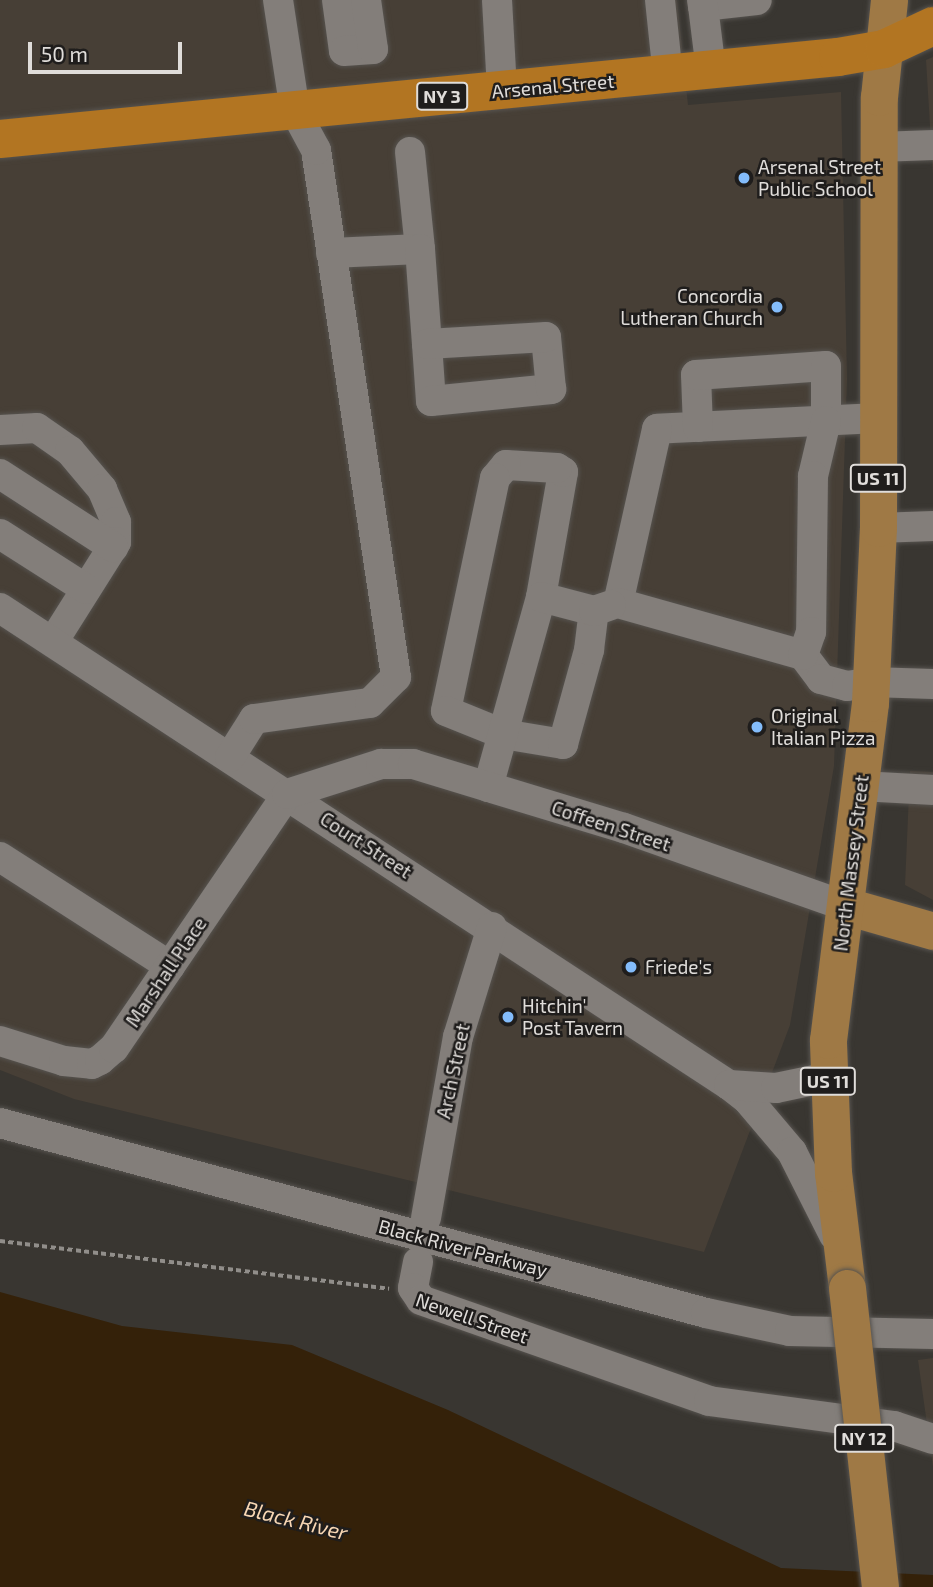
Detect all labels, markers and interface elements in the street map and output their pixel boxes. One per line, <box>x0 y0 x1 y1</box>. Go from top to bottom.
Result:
scale bar <box>32 28 186 72</box>
text: 50 m <box>41 41 88 66</box>
street label: Arsenal Street <box>491 69 615 103</box>
road number: NY 3 <box>416 82 468 110</box>
place label: Arsenal Street Public School <box>758 156 881 200</box>
marker: Arsenal Street Public School <box>736 170 752 186</box>
place label: Concordia Lutheran Church <box>620 285 763 329</box>
marker: Concordia Lutheran Church <box>769 299 785 315</box>
road number: US 11 <box>848 464 908 492</box>
place label: Original Italian Pizza <box>771 705 875 749</box>
marker: Original Italian Pizza <box>749 719 765 735</box>
street label: North Massey Street <box>829 773 873 953</box>
street label: Coffeen Street <box>549 796 673 856</box>
street label: Court Street <box>316 807 416 883</box>
street label: Marshall Place <box>121 913 211 1031</box>
place label: Friede's <box>645 956 712 978</box>
marker: Friede's <box>623 959 639 975</box>
place label: Hitchin' Post Tavern <box>522 995 624 1039</box>
marker: Hitchin' Post Tavern <box>500 1009 516 1025</box>
street label: Arch Street <box>432 1021 474 1121</box>
road number: US 11 <box>798 1066 858 1096</box>
street label: Black River Parkway <box>376 1214 550 1282</box>
street label: Newell Street <box>413 1288 531 1348</box>
road number: NY 12 <box>832 1423 896 1452</box>
water label: Black River <box>242 1495 350 1545</box>

